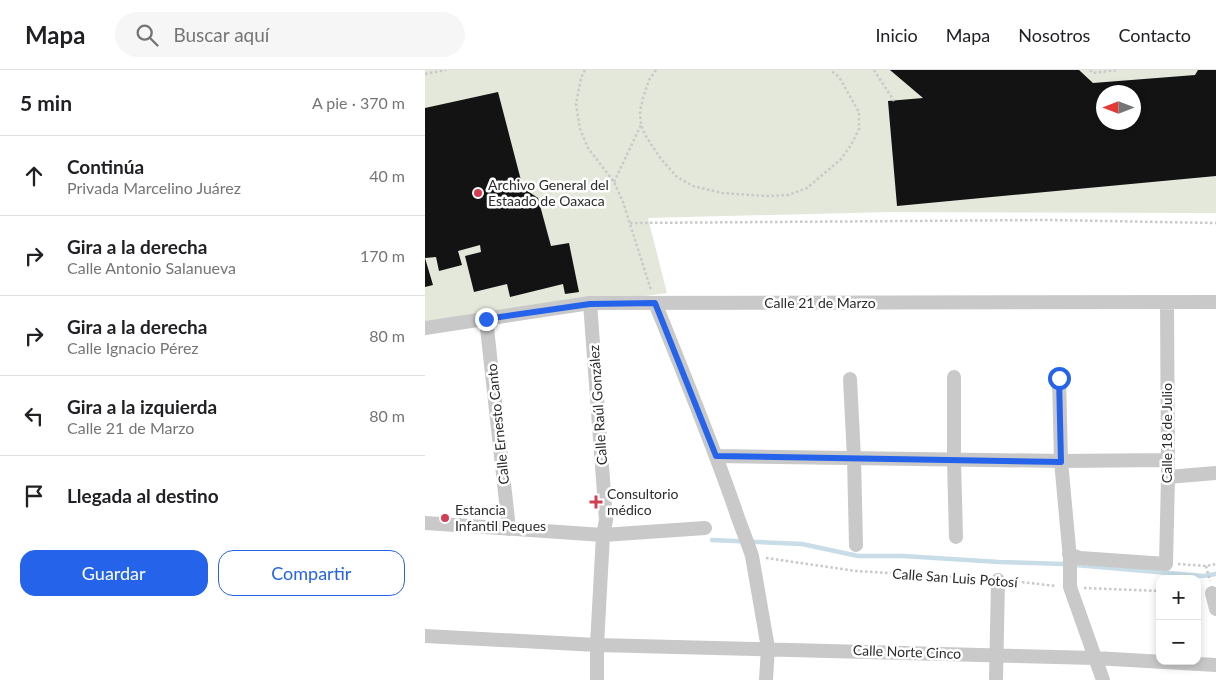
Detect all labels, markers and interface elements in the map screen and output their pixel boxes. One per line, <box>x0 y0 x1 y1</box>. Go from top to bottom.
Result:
search box <box>115 12 465 57</box>
text: Mapa <box>25 20 85 49</box>
icon: search <box>133 21 161 49</box>
text: Buscar aquí <box>173 23 269 46</box>
text: Inicio <box>875 24 918 46</box>
text: Mapa <box>946 24 990 46</box>
text: Nosotros <box>1018 24 1090 46</box>
text: Contacto <box>1118 24 1191 46</box>
north arrow <box>1096 85 1141 130</box>
text: 5 min <box>20 90 72 115</box>
text: A pie · 370 m <box>312 93 405 112</box>
text: Continúa <box>67 155 144 178</box>
icon: ahead <box>20 162 48 190</box>
text: 40 m <box>369 166 405 185</box>
place label: Archivo General del Estaado de Oaxaca <box>488 176 609 209</box>
text: Privada Marcelino Juárez <box>67 178 241 197</box>
marker: Archivo General del Estaado de Oaxaca <box>472 187 484 199</box>
text: Gira a la derecha <box>67 235 207 258</box>
icon: right <box>20 242 48 270</box>
text: 170 m <box>360 246 405 265</box>
text: Calle Antonio Salanueva <box>67 258 236 277</box>
street label: Calle 21 de Marzo <box>764 294 876 311</box>
route end <box>475 308 498 331</box>
text: Gira a la derecha <box>67 315 207 338</box>
icon: right <box>20 322 48 350</box>
text: 80 m <box>369 326 405 345</box>
text: Calle Ignacio Pérez <box>67 338 199 357</box>
street label: Calle Raúl González <box>585 344 610 466</box>
street label: Calle Ernesto Canto <box>483 363 512 485</box>
route start <box>1048 367 1071 390</box>
street label: Calle 18 de Julio <box>1158 383 1175 483</box>
text: Gira a la izquierda <box>67 395 217 418</box>
icon: left <box>20 402 48 430</box>
text: 80 m <box>369 406 405 425</box>
text: Calle 21 de Marzo <box>67 418 194 437</box>
icon: arrive <box>20 482 48 510</box>
text: Llegada al destino <box>67 484 219 507</box>
place label: Consultorio médico <box>607 485 679 518</box>
marker: Consultorio médico <box>589 495 603 509</box>
place label: Estancia Infantil Peques <box>455 501 546 534</box>
marker: Estancia Infantil Peques <box>439 512 451 524</box>
button: Guardar <box>20 550 208 596</box>
button: Compartir <box>218 550 405 596</box>
street label: Calle San Luis Potosí <box>892 565 1019 590</box>
map controls <box>1156 575 1201 665</box>
button: + <box>1156 575 1201 620</box>
button: − <box>1156 620 1201 665</box>
street label: Calle Norte Cinco <box>853 641 962 662</box>

